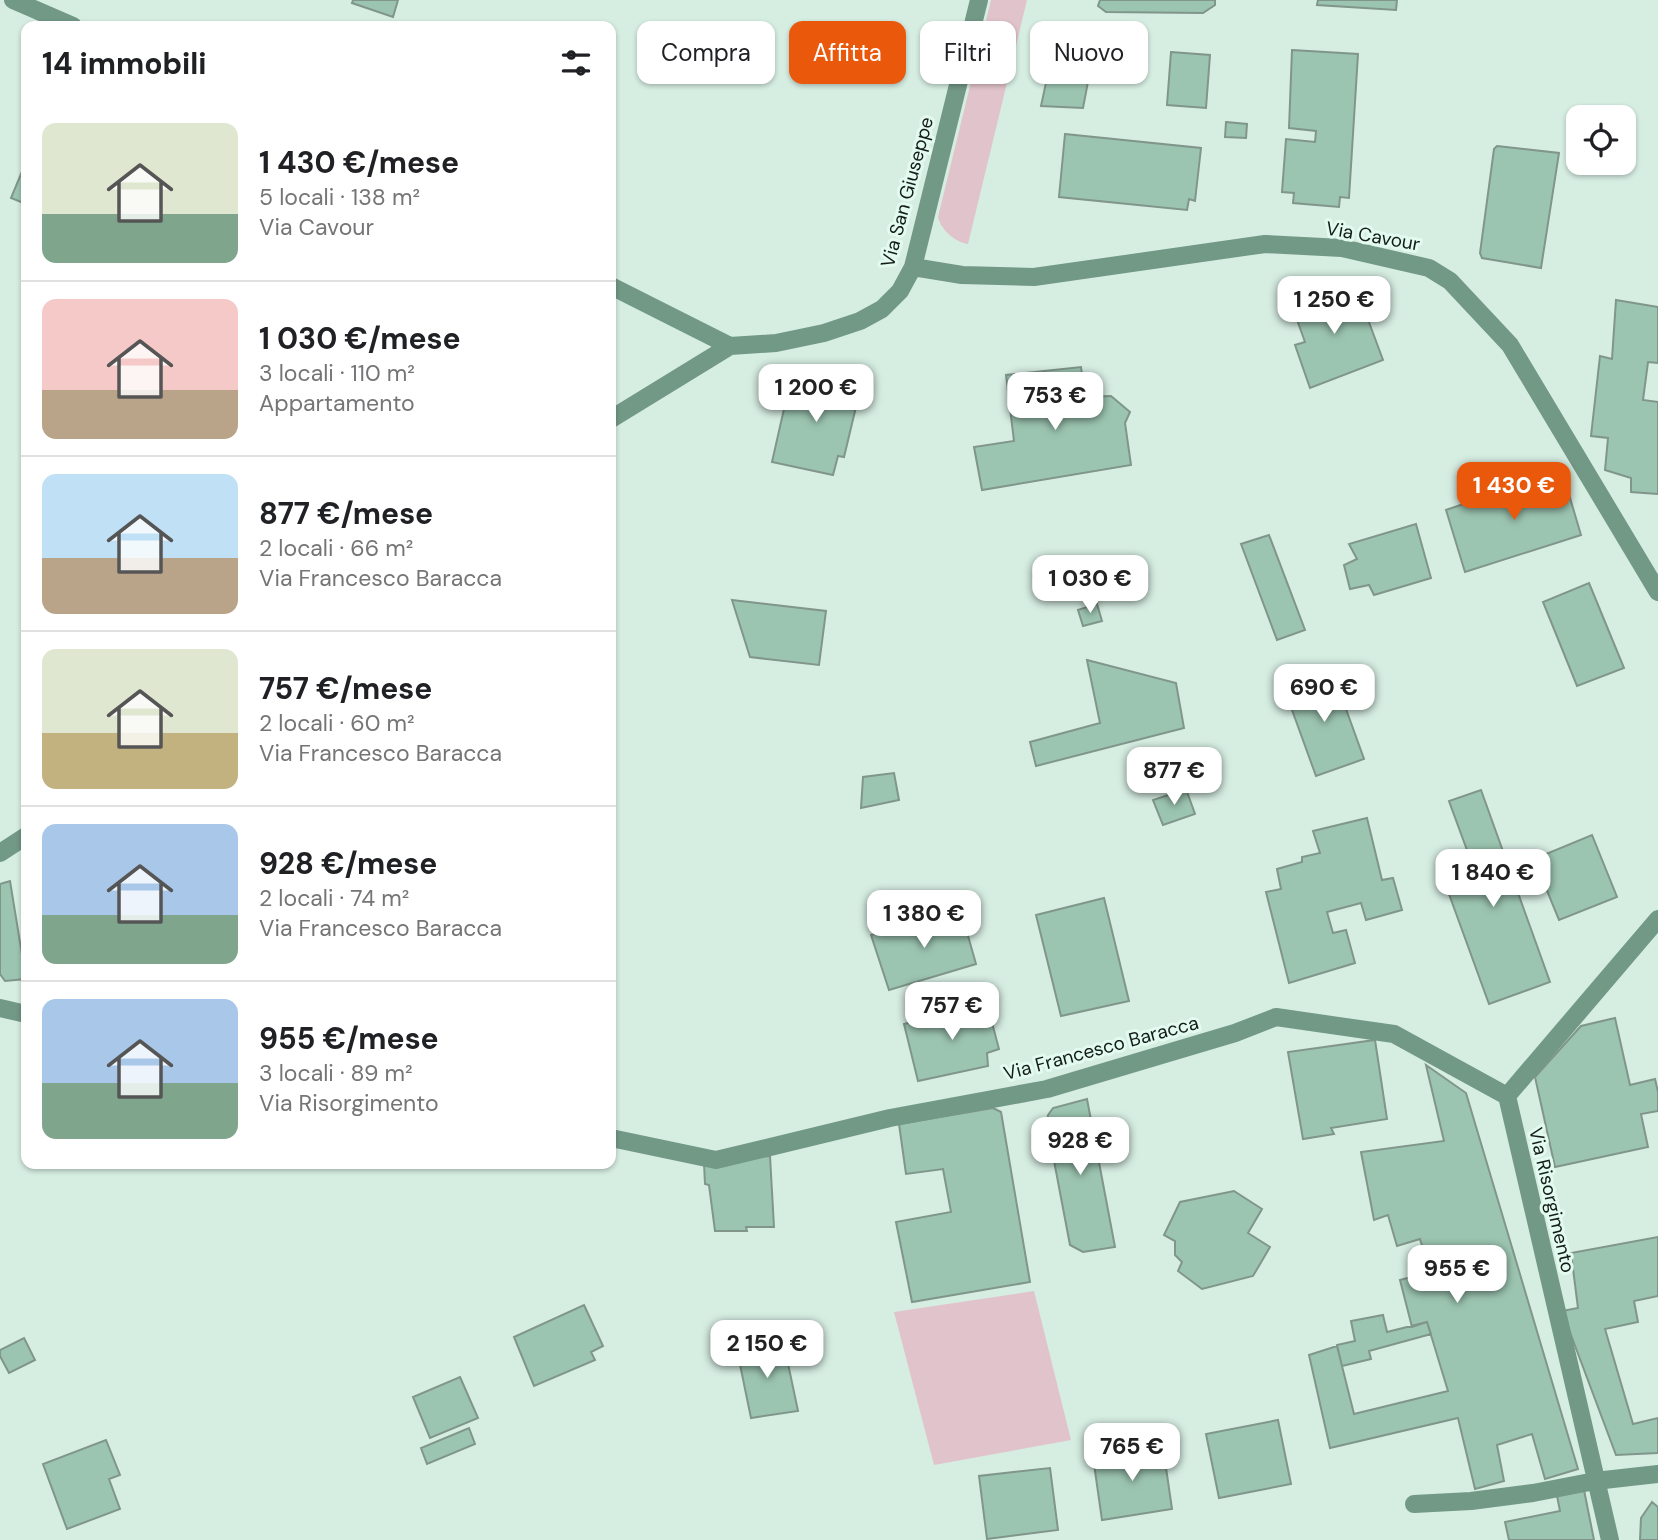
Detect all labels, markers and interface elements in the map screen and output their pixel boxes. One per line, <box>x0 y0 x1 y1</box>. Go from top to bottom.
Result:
chip: Compra <box>637 21 775 84</box>
chip: Affitta <box>789 21 906 84</box>
chip: Filtri <box>920 21 1016 84</box>
chip: Nuovo <box>1030 21 1148 84</box>
text: 14 immobili <box>42 44 207 83</box>
icon: filters <box>557 44 595 82</box>
map controls <box>1566 105 1636 175</box>
button: locate <box>1566 105 1636 175</box>
street label: Via San Giuseppe <box>875 114 939 270</box>
text: 1 430 €/mese <box>259 143 459 182</box>
icon: home <box>98 151 182 235</box>
text: 5 locali · 138 m² <box>259 182 420 212</box>
text: Via Cavour <box>259 212 374 242</box>
street label: Via Cavour <box>1324 215 1422 257</box>
pin: 1 250 € <box>1269 276 1399 336</box>
text: 1 250 € <box>1293 284 1375 314</box>
text: 1 030 €/mese <box>259 319 461 358</box>
icon: home <box>98 327 182 411</box>
text: 3 locali · 110 m² <box>259 358 415 388</box>
pin: 1 200 € <box>751 364 881 424</box>
text: 1 200 € <box>775 372 857 402</box>
pin: 753 € <box>1006 372 1104 432</box>
text: 753 € <box>1023 380 1087 410</box>
text: Appartamento <box>259 388 415 418</box>
pin: 1 430 € <box>1449 462 1579 522</box>
text: 1 430 € <box>1473 470 1555 500</box>
text: 877 €/mese <box>259 494 433 533</box>
icon: home <box>98 502 182 586</box>
text: 2 locali · 66 m² <box>259 533 413 563</box>
pin: 1 030 € <box>1025 556 1155 615</box>
text: Via Francesco Baracca <box>259 563 502 593</box>
text: 1 030 € <box>1048 563 1132 593</box>
pin: 690 € <box>1275 664 1373 724</box>
text: 757 €/mese <box>259 669 432 708</box>
text: 690 € <box>1290 672 1358 702</box>
icon: home <box>98 677 182 761</box>
text: 2 locali · 60 m² <box>259 708 415 738</box>
text: Via Francesco Baracca <box>259 738 502 768</box>
pin: 877 € <box>1125 748 1223 807</box>
text: 877 € <box>1143 755 1205 785</box>
text: 928 €/mese <box>259 844 437 883</box>
pin: 1 840 € <box>1428 850 1558 909</box>
icon: home <box>98 852 182 936</box>
text: 1 840 € <box>1451 857 1535 887</box>
text: 2 locali · 74 m² <box>259 883 409 913</box>
pin: 1 380 € <box>859 890 989 950</box>
text: 1 380 € <box>883 898 965 928</box>
text: Via Francesco Baracca <box>259 913 502 943</box>
pin: 757 € <box>903 982 1001 1042</box>
text: 757 € <box>921 990 983 1020</box>
street label: Via Francesco Baracca <box>1001 1010 1201 1086</box>
text: 955 €/mese <box>259 1019 439 1058</box>
icon: home <box>98 1027 182 1111</box>
text: 3 locali · 89 m² <box>259 1058 413 1088</box>
text: Via Risorgimento <box>259 1088 439 1118</box>
pin: 928 € <box>1031 1118 1129 1177</box>
text: 928 € <box>1047 1125 1113 1155</box>
street label: Via Risorgimento <box>1523 1125 1581 1275</box>
pin: 955 € <box>1408 1246 1506 1305</box>
text: 955 € <box>1424 1253 1490 1283</box>
pin: 2 150 € <box>702 1320 832 1380</box>
text: 2 150 € <box>726 1328 808 1358</box>
pin: 765 € <box>1083 1424 1181 1483</box>
text: 765 € <box>1100 1431 1164 1461</box>

